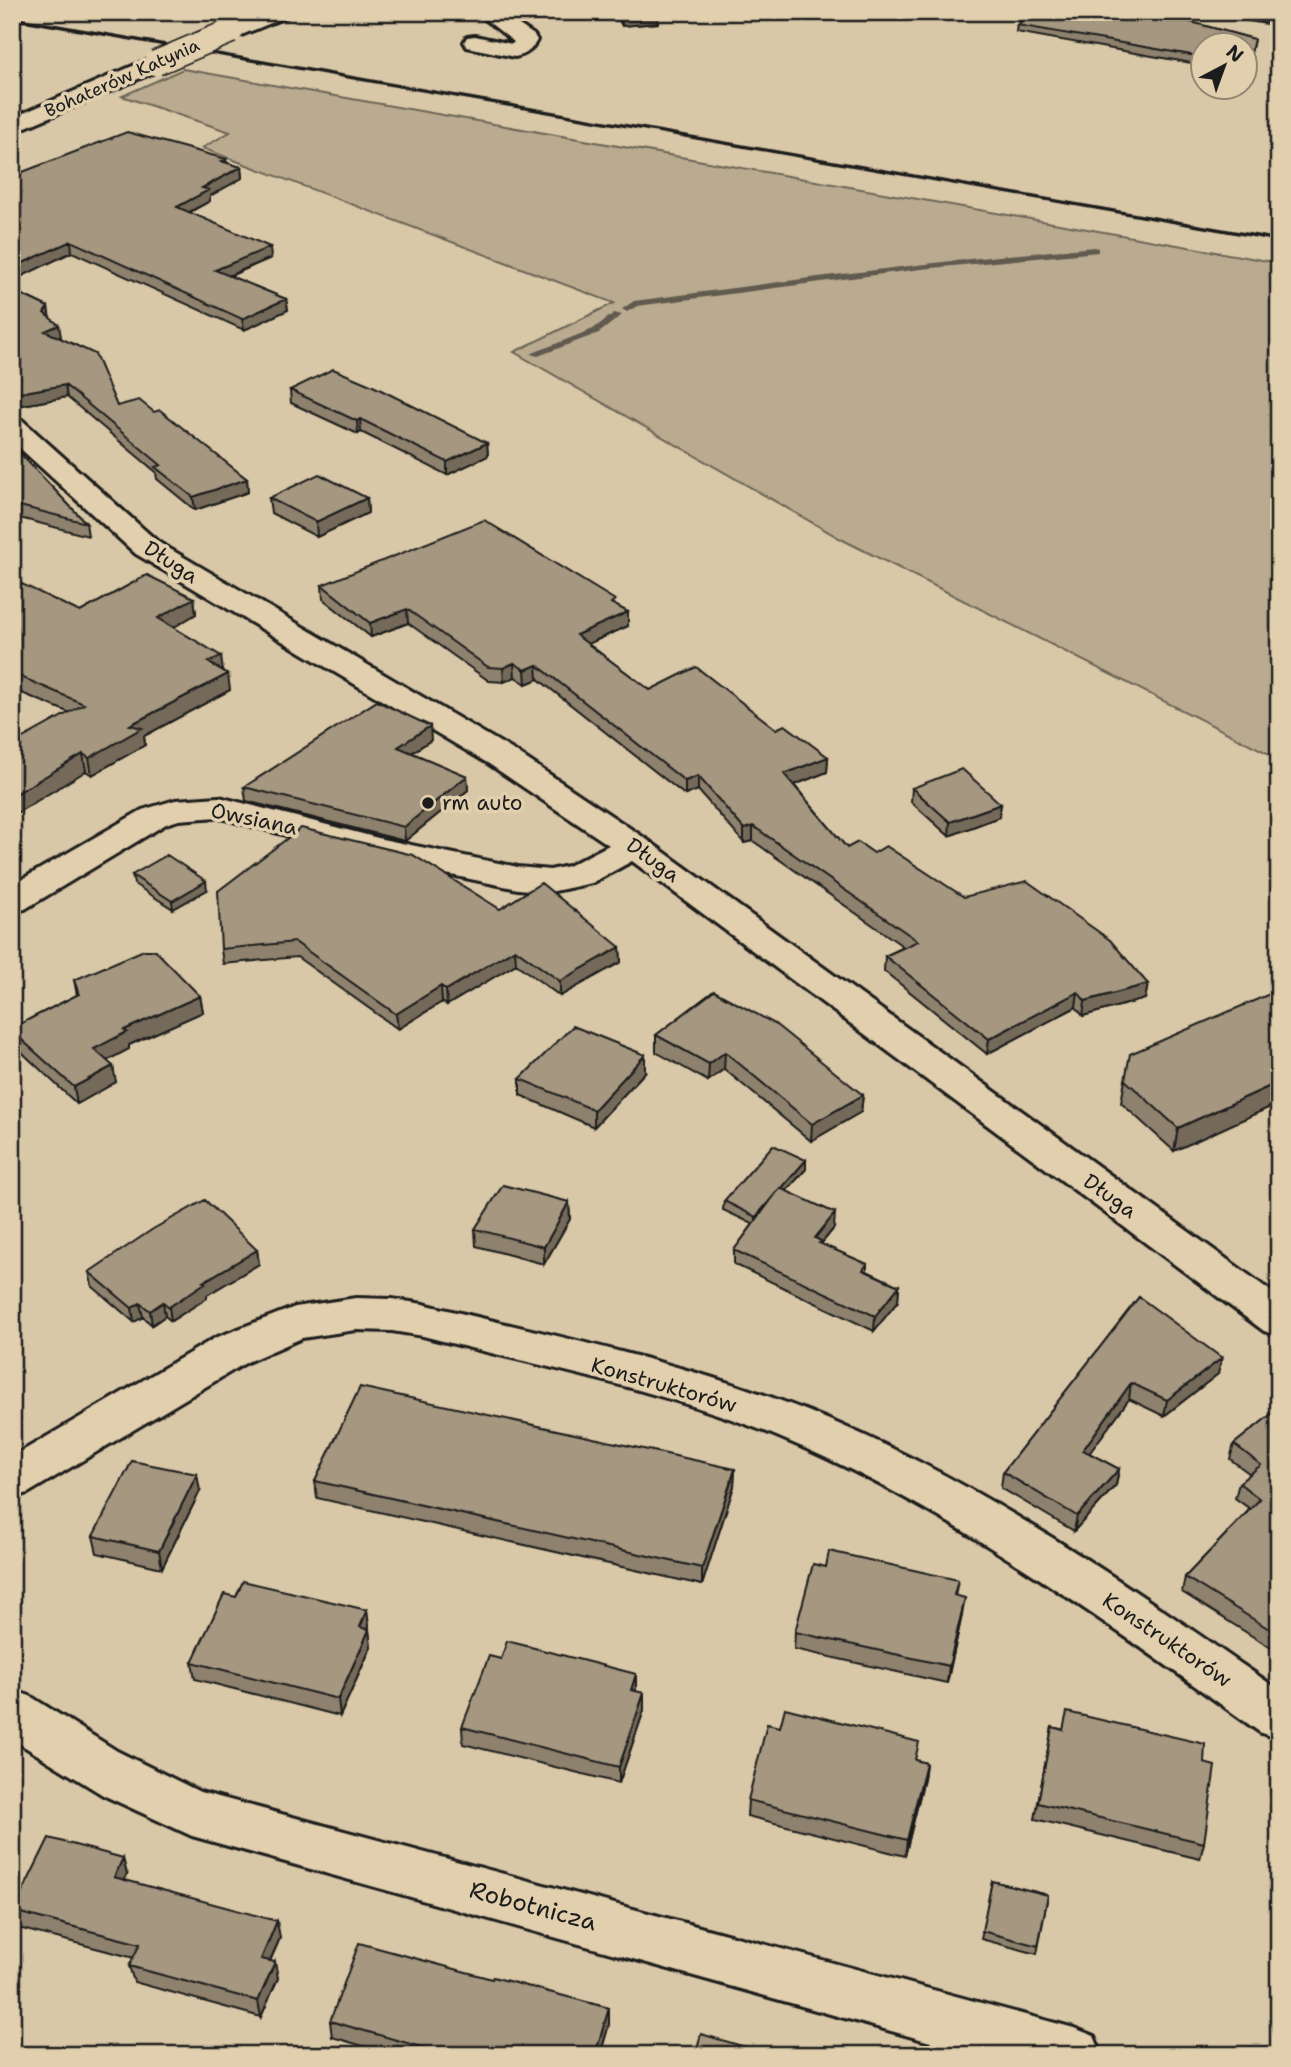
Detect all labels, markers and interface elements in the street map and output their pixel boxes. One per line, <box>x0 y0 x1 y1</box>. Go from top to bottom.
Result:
north arrow <box>1190 32 1260 102</box>
street label: Bohaterów Katynia <box>41 33 203 123</box>
text: N <box>1221 39 1249 68</box>
street label: Długa <box>138 534 204 590</box>
place label: rm auto <box>442 789 523 817</box>
marker: rm auto <box>420 795 436 811</box>
street label: Owsiana <box>208 796 300 842</box>
street label: Długa <box>621 831 685 889</box>
street label: Długa <box>1078 1167 1142 1225</box>
street label: Konstruktorów <box>588 1351 740 1419</box>
street label: Konstruktorów <box>1097 1586 1237 1694</box>
street label: Robotnicza <box>466 1874 600 1938</box>

